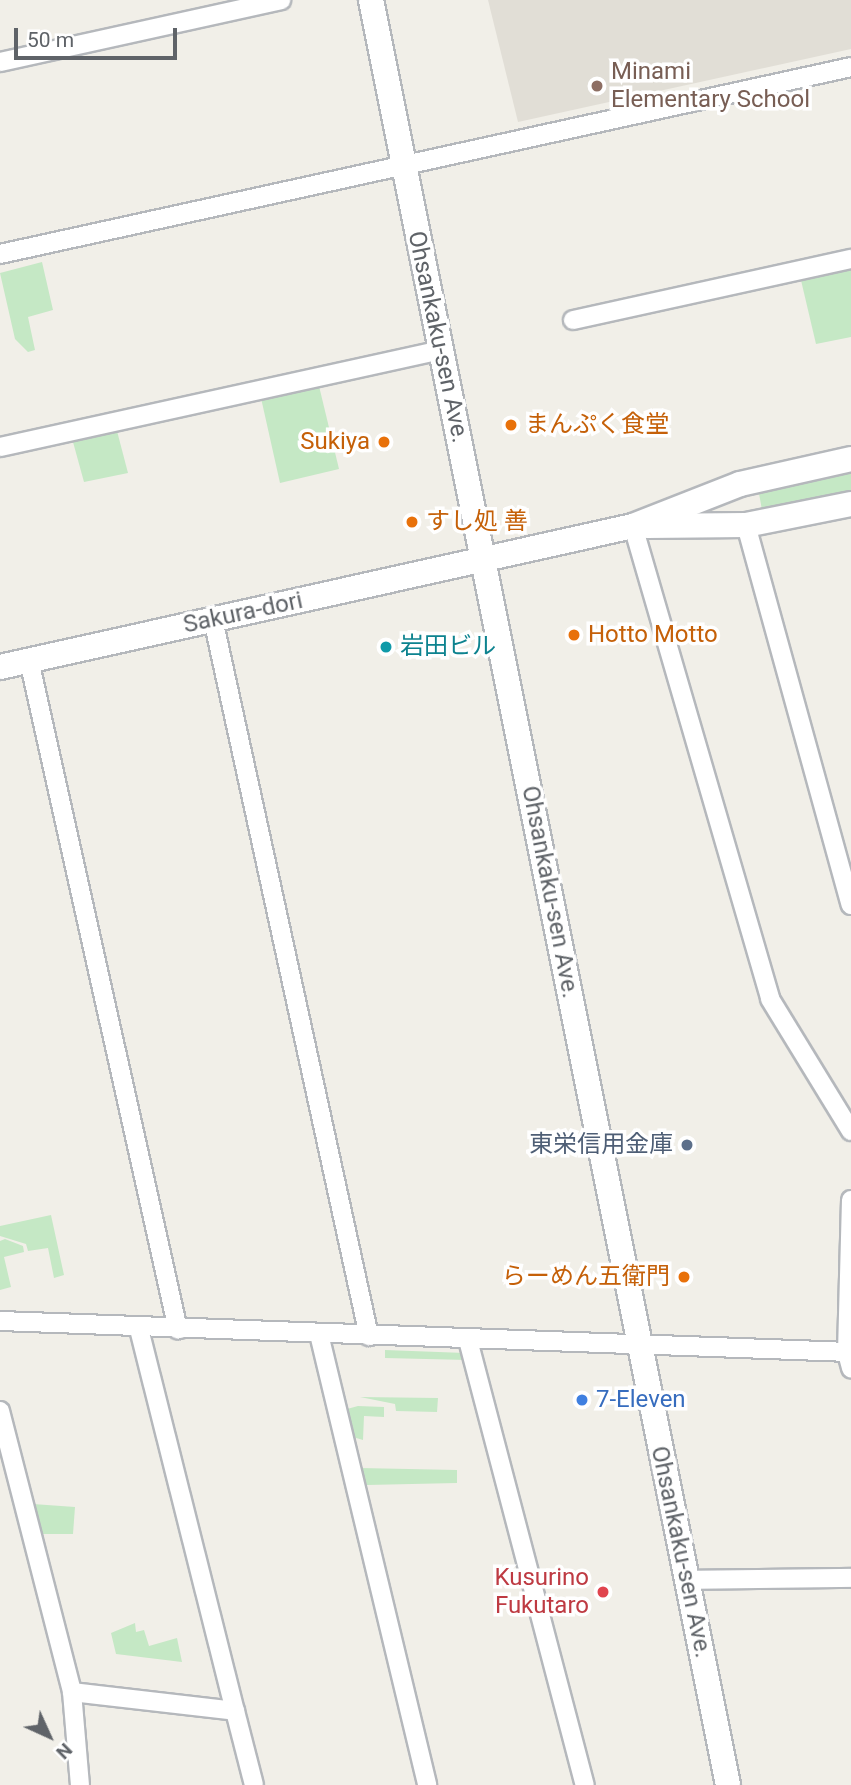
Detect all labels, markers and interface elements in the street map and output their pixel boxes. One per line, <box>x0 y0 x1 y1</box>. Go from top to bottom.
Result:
scale bar <box>18 14 180 58</box>
text: 50 m <box>27 28 74 52</box>
place label: Minami Elementary School <box>611 58 810 114</box>
marker: Minami Elementary School <box>589 78 605 94</box>
street label: Ohsankaku-sen Ave. <box>402 229 474 445</box>
place label: まんぷく食堂 <box>525 411 669 439</box>
marker: まんぷく食堂 <box>503 417 519 433</box>
place label: Sukiya <box>300 428 370 456</box>
marker: Sukiya <box>376 434 392 450</box>
place label: すし処 善 <box>426 508 528 536</box>
marker: すし処 善 <box>404 514 420 530</box>
street label: Sakura-dori <box>181 586 305 640</box>
place label: Hotto Motto <box>588 621 718 649</box>
marker: Hotto Motto <box>566 627 582 643</box>
place label: 岩田ビル <box>400 633 496 661</box>
marker: 岩田ビル <box>378 639 394 655</box>
street label: Ohsankaku-sen Ave. <box>515 783 585 1001</box>
place label: 東栄信用金庫 <box>529 1131 673 1159</box>
marker: 東栄信用金庫 <box>679 1137 695 1153</box>
place label: らーめん五衛門 <box>502 1263 670 1291</box>
marker: らーめん五衛門 <box>676 1269 692 1285</box>
place label: 7-Eleven <box>596 1386 686 1414</box>
marker: 7-Eleven <box>574 1392 590 1408</box>
street label: Ohsankaku-sen Ave. <box>645 1444 717 1660</box>
place label: Kusurino Fukutaro <box>494 1564 589 1620</box>
marker: Kusurino Fukutaro <box>595 1584 611 1600</box>
north arrow <box>14 1701 84 1771</box>
text: N <box>51 1738 77 1764</box>

